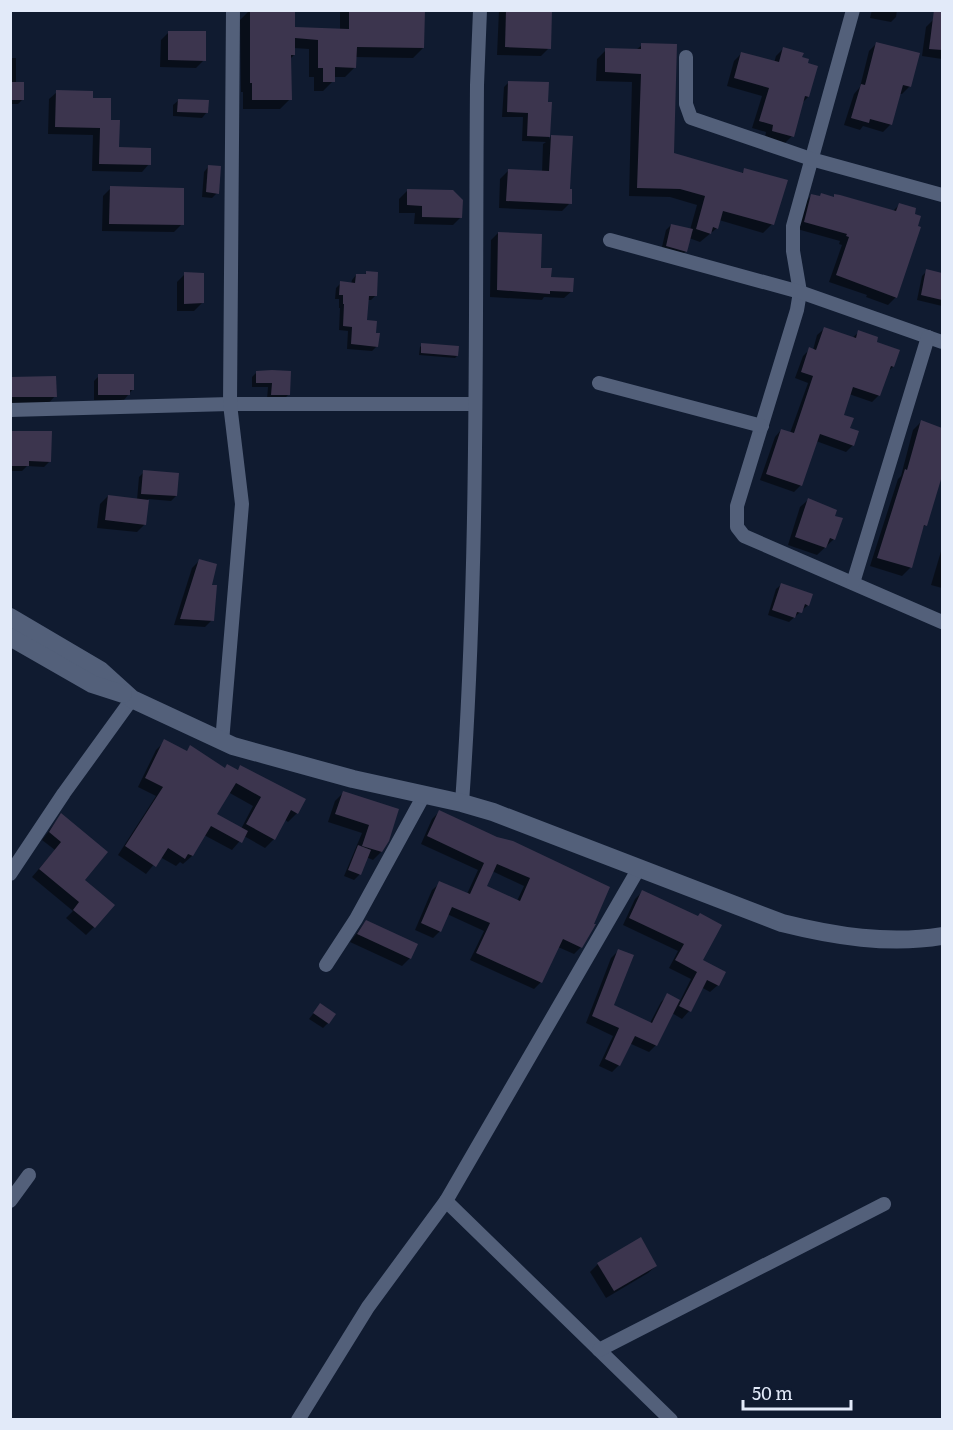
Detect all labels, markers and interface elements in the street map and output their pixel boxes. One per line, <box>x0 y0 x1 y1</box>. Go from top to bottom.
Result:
scale bar <box>743 1373 851 1411</box>
text: 50 m <box>752 1379 793 1406</box>

